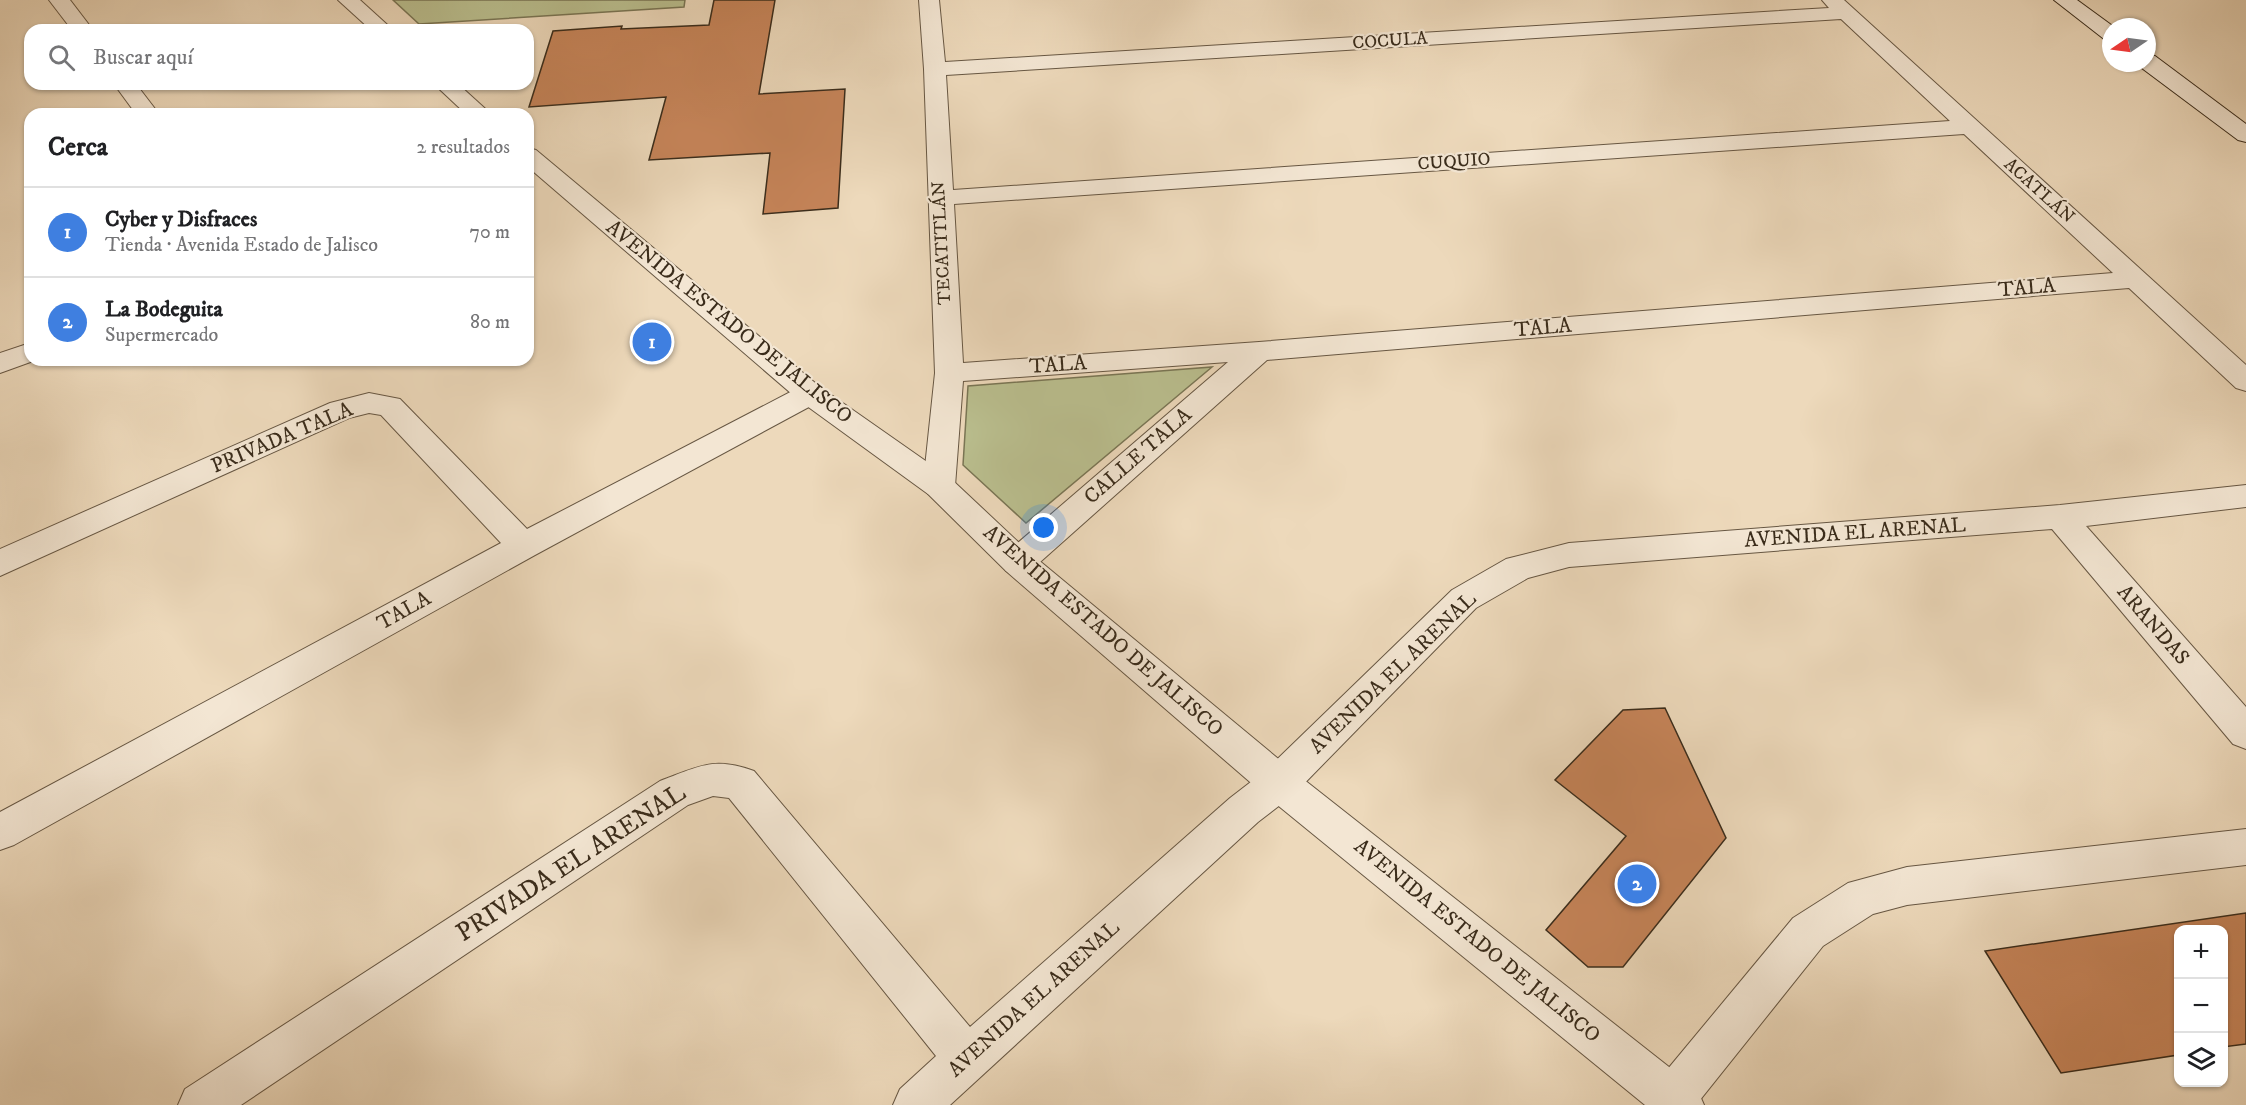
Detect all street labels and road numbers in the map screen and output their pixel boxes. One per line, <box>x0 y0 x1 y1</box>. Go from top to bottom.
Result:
street label: COCULA <box>1352 27 1429 55</box>
street label: CUQUIO <box>1417 148 1491 176</box>
street label: ACATLÁN <box>1999 153 2080 229</box>
street label: TECATITLÁN <box>927 181 956 305</box>
street label: AVENIDA ESTADO DE JALISCO <box>601 214 857 430</box>
street label: TALA <box>1997 272 2057 303</box>
street label: TALA <box>1513 312 1573 343</box>
street label: TALA <box>1028 350 1088 380</box>
street label: PRIVADA TALA <box>207 396 357 480</box>
street label: CALLE TALA <box>1079 402 1198 510</box>
street label: AVENIDA EL ARENAL <box>1743 512 1967 554</box>
street label: AVENIDA ESTADO DE JALISCO <box>978 520 1228 742</box>
street label: ARANDAS <box>2111 580 2195 670</box>
street label: TALA <box>373 585 436 636</box>
street label: AVENIDA EL ARENAL <box>1304 587 1482 759</box>
street label: PRIVADA EL ARENAL <box>450 776 692 950</box>
street label: AVENIDA ESTADO DE JALISCO <box>1349 833 1605 1049</box>
street label: AVENIDA EL ARENAL <box>943 915 1125 1083</box>

